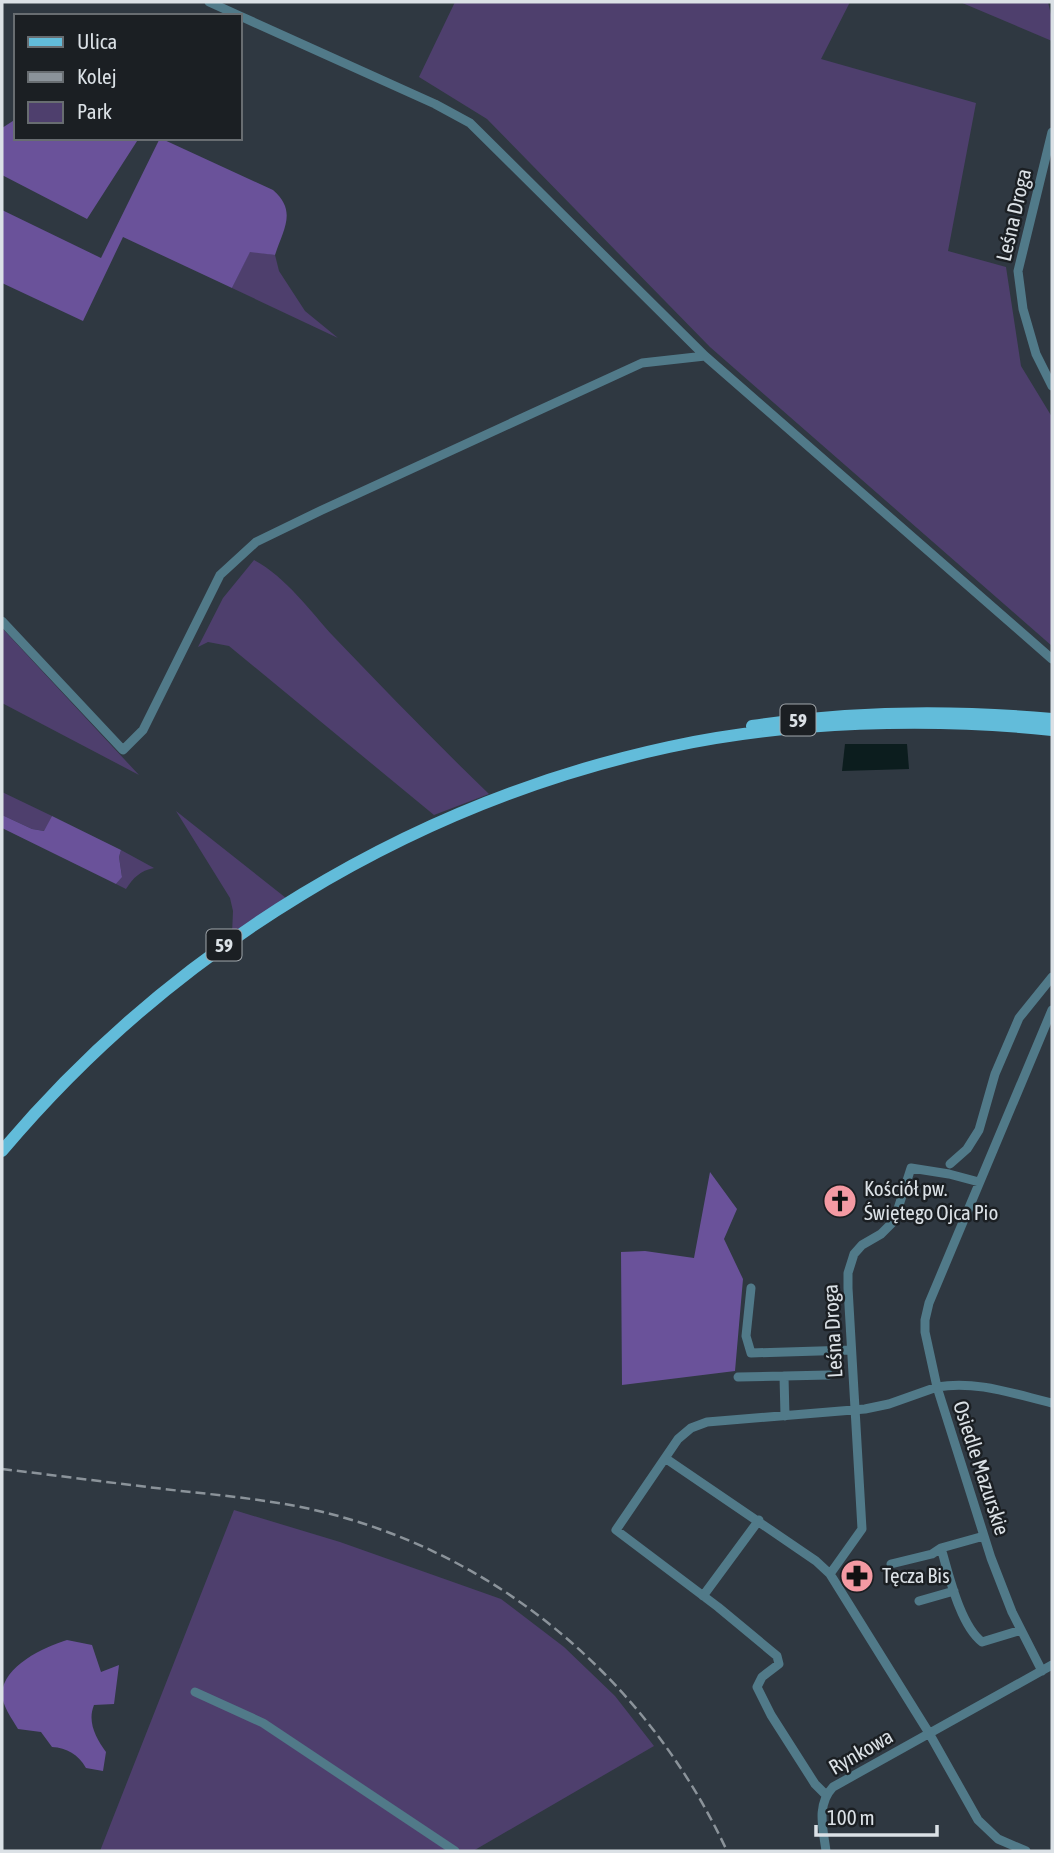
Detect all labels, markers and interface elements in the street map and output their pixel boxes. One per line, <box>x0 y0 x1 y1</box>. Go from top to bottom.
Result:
legend <box>14 14 242 140</box>
text: Ulica <box>77 29 117 53</box>
text: Kolej <box>77 64 116 88</box>
text: Park <box>77 99 112 123</box>
street label: Leśna Droga <box>991 166 1035 263</box>
road number: 59 <box>780 705 816 736</box>
road number: 59 <box>206 930 242 960</box>
place label: Kościół pw. Świętego Ojca Pio <box>864 1176 998 1224</box>
church icon: Kościół pw. Świętego Ojca Pio <box>821 1182 859 1220</box>
street label: Leśna Droga <box>818 1283 846 1379</box>
street label: Osiedle Mazurskie <box>949 1398 1015 1538</box>
pharmacy icon: Tęcza Bis <box>838 1557 876 1595</box>
place label: Tęcza Bis <box>882 1563 950 1587</box>
street label: Rynkowa <box>824 1723 897 1779</box>
scale bar <box>816 1794 937 1838</box>
text: 100 m <box>827 1805 875 1829</box>

